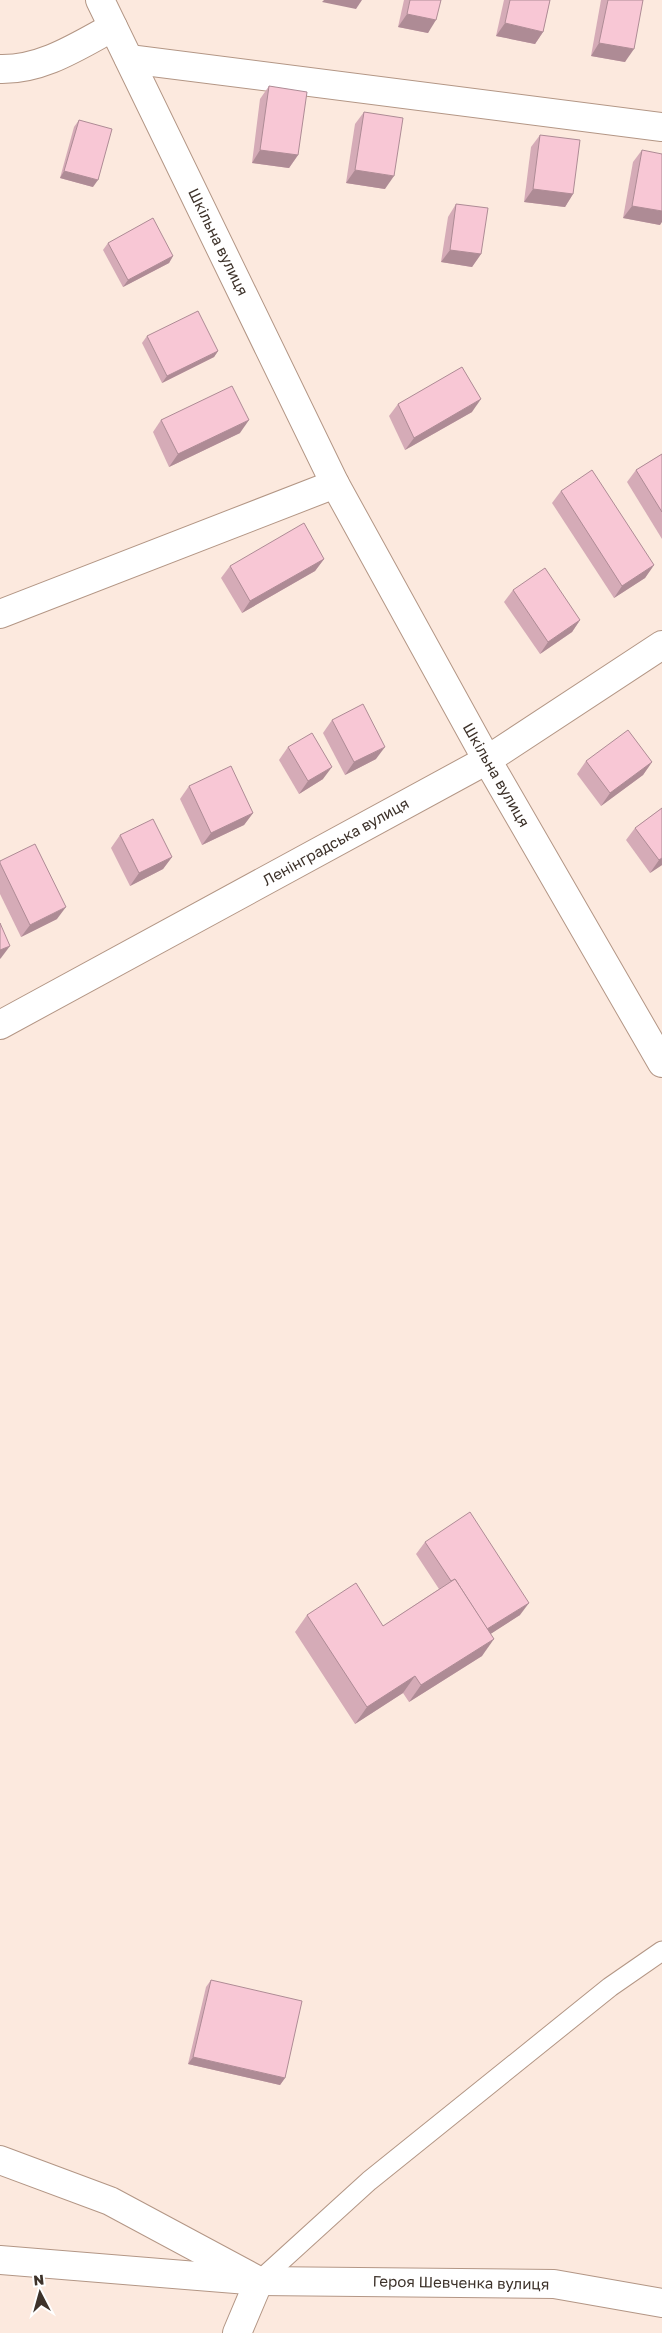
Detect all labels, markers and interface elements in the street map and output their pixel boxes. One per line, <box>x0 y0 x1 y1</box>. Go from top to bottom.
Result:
street label: Шкільна вулиця <box>185 185 253 298</box>
street label: Шкільна вулиця <box>460 719 534 830</box>
street label: Ленінградська вулиця <box>259 793 412 889</box>
north arrow <box>15 2268 65 2318</box>
text: N <box>32 2271 45 2289</box>
street label: Героя Шевченка вулиця <box>372 2271 550 2293</box>

